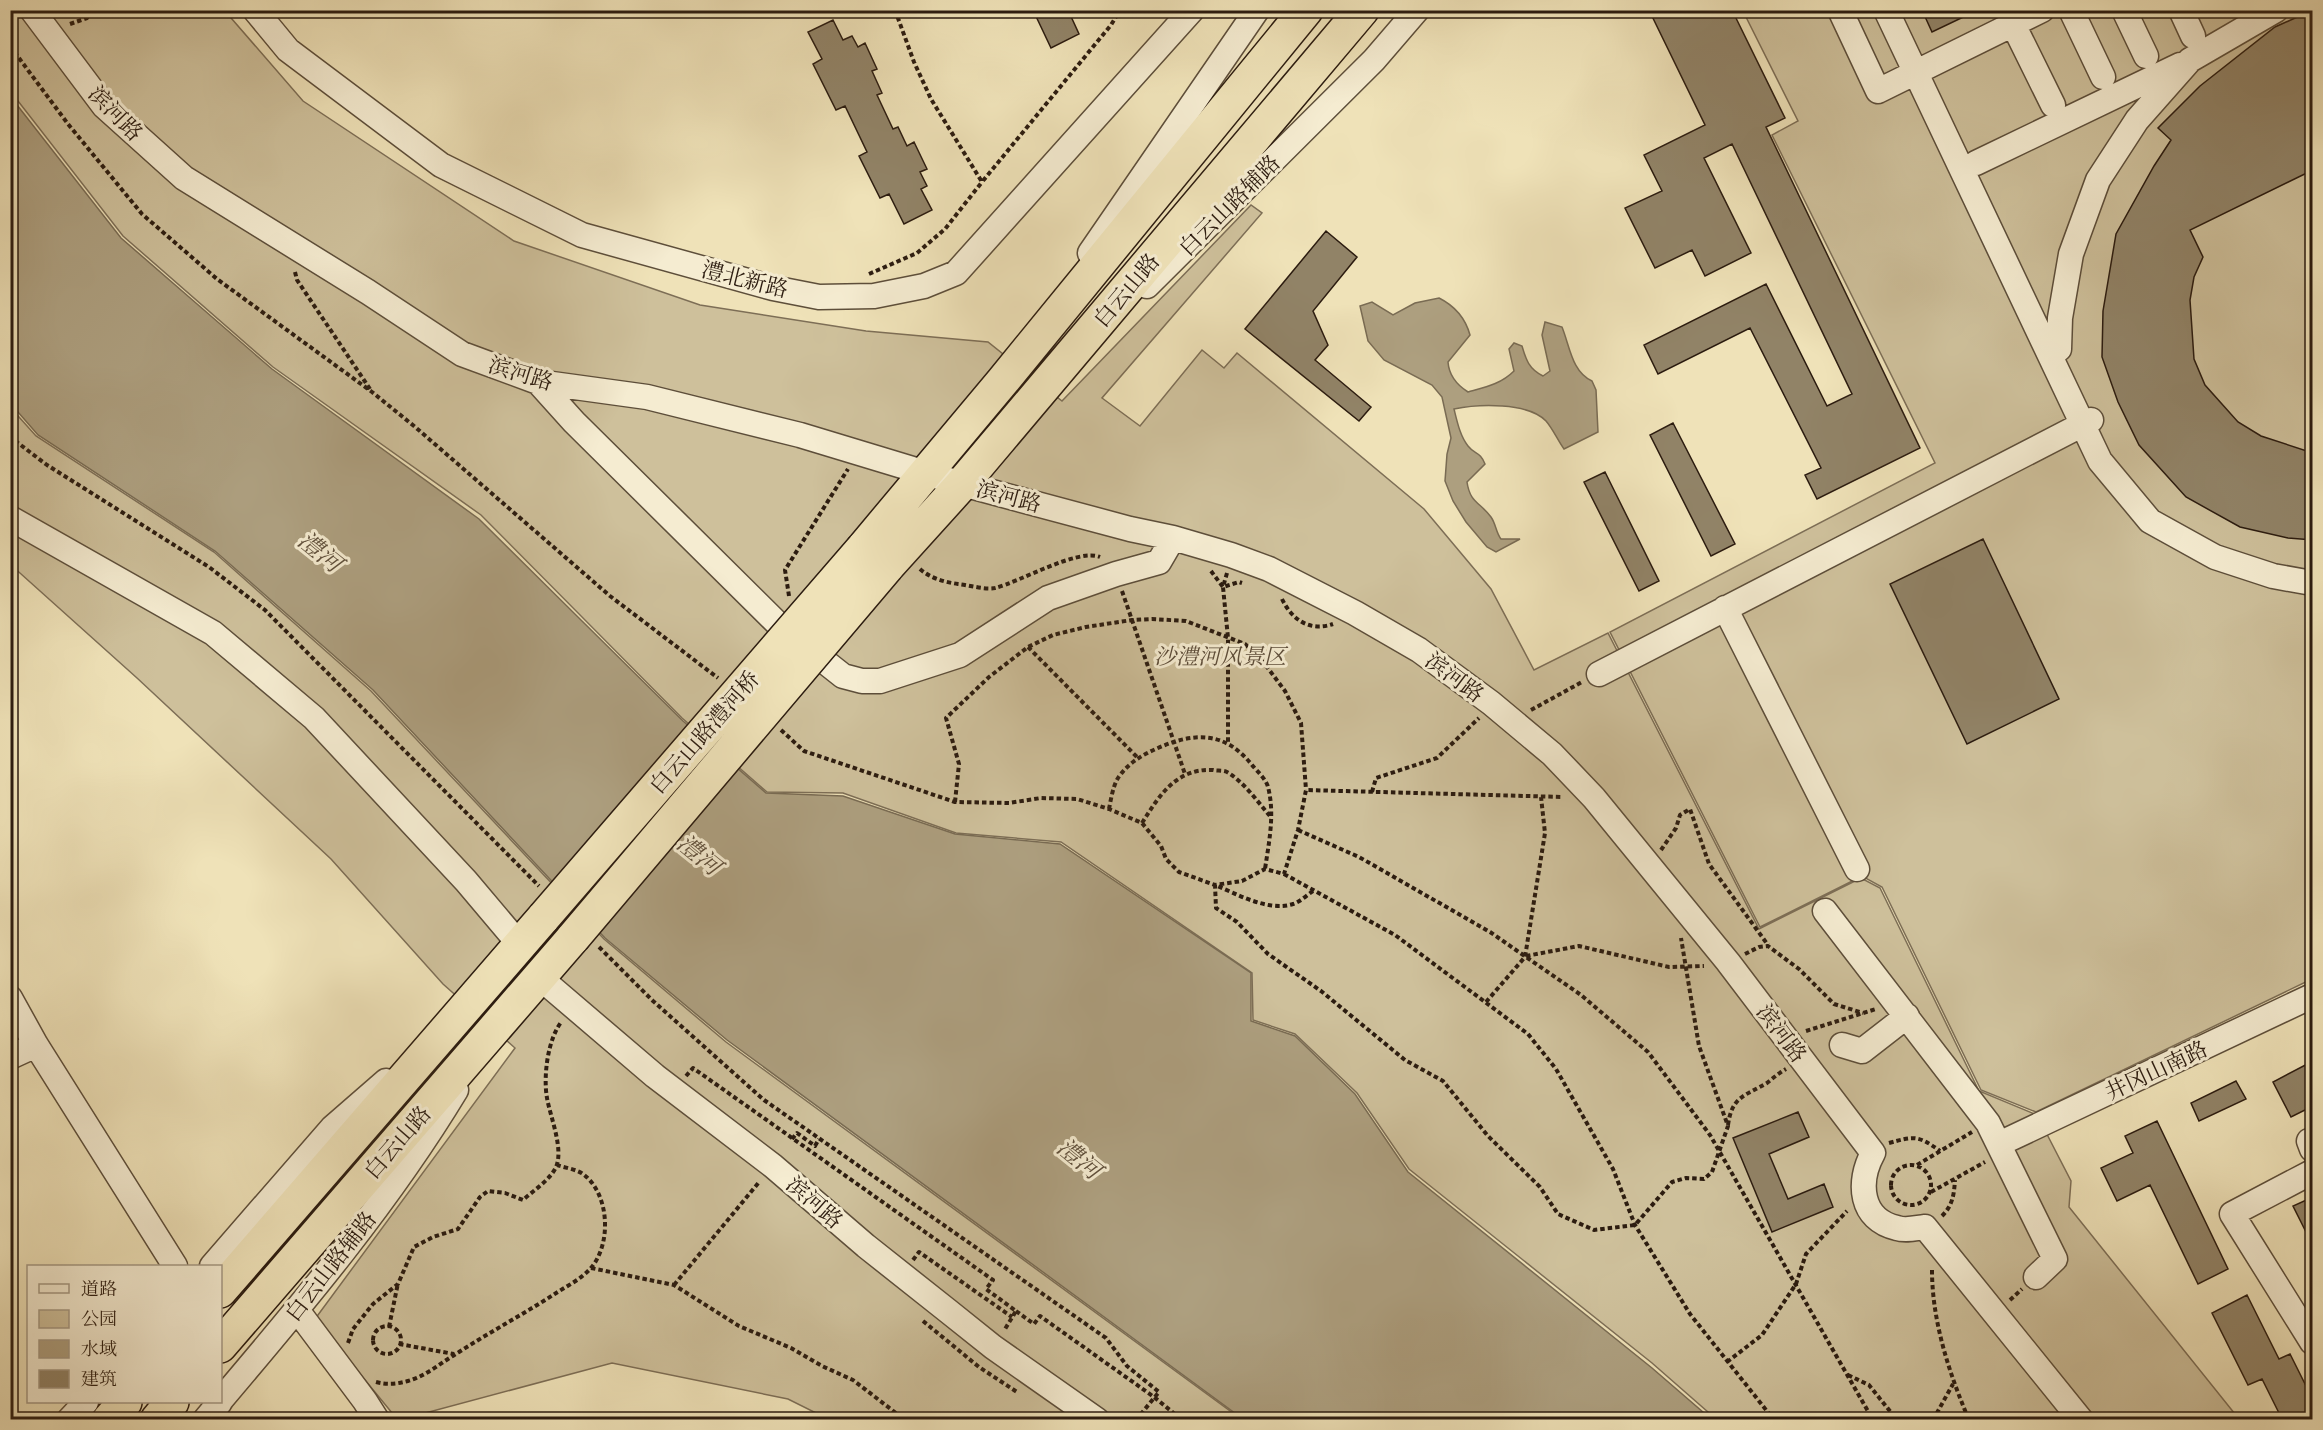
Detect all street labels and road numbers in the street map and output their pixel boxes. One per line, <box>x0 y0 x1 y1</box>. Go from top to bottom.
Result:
street label: 滨河路 <box>82 81 148 147</box>
street label: 白云山路辅路 <box>1174 150 1286 262</box>
street label: 白云山路 <box>1089 249 1166 333</box>
street label: 澧北新路 <box>699 257 791 304</box>
street label: 滨河路 <box>485 352 556 397</box>
street label: 滨河路 <box>973 476 1044 519</box>
street label: 滨河路 <box>1420 648 1489 709</box>
street label: 白云山路澧河桥 <box>644 666 766 800</box>
street label: 滨河路 <box>1750 999 1811 1068</box>
street label: 井冈山南路 <box>2101 1036 2212 1107</box>
street label: 白云山路 <box>359 1101 437 1185</box>
street label: 滨河路 <box>780 1171 848 1235</box>
street label: 白云山路辅路 <box>280 1207 382 1327</box>

